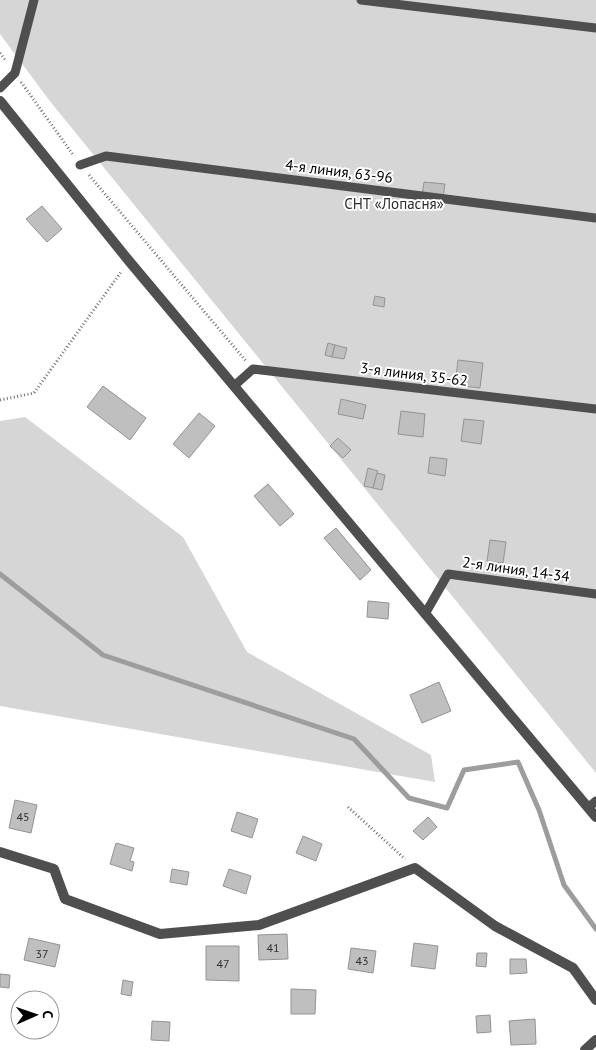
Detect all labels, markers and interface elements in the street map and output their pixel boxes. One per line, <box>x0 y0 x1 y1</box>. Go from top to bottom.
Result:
street label: 4-я линия, 63-96 <box>284 155 394 187</box>
park label: СНТ «Лопасня» <box>344 194 444 213</box>
street label: 3-я линия, 35-62 <box>359 358 469 390</box>
street label: 2-я линия, 14-34 <box>461 552 571 586</box>
house number: 45 <box>16 809 30 824</box>
house number: 41 <box>266 940 280 955</box>
house number: 37 <box>35 946 49 961</box>
house number: 43 <box>355 953 369 968</box>
house number: 47 <box>216 956 230 971</box>
north arrow <box>10 990 60 1040</box>
text: С <box>39 1010 57 1019</box>

